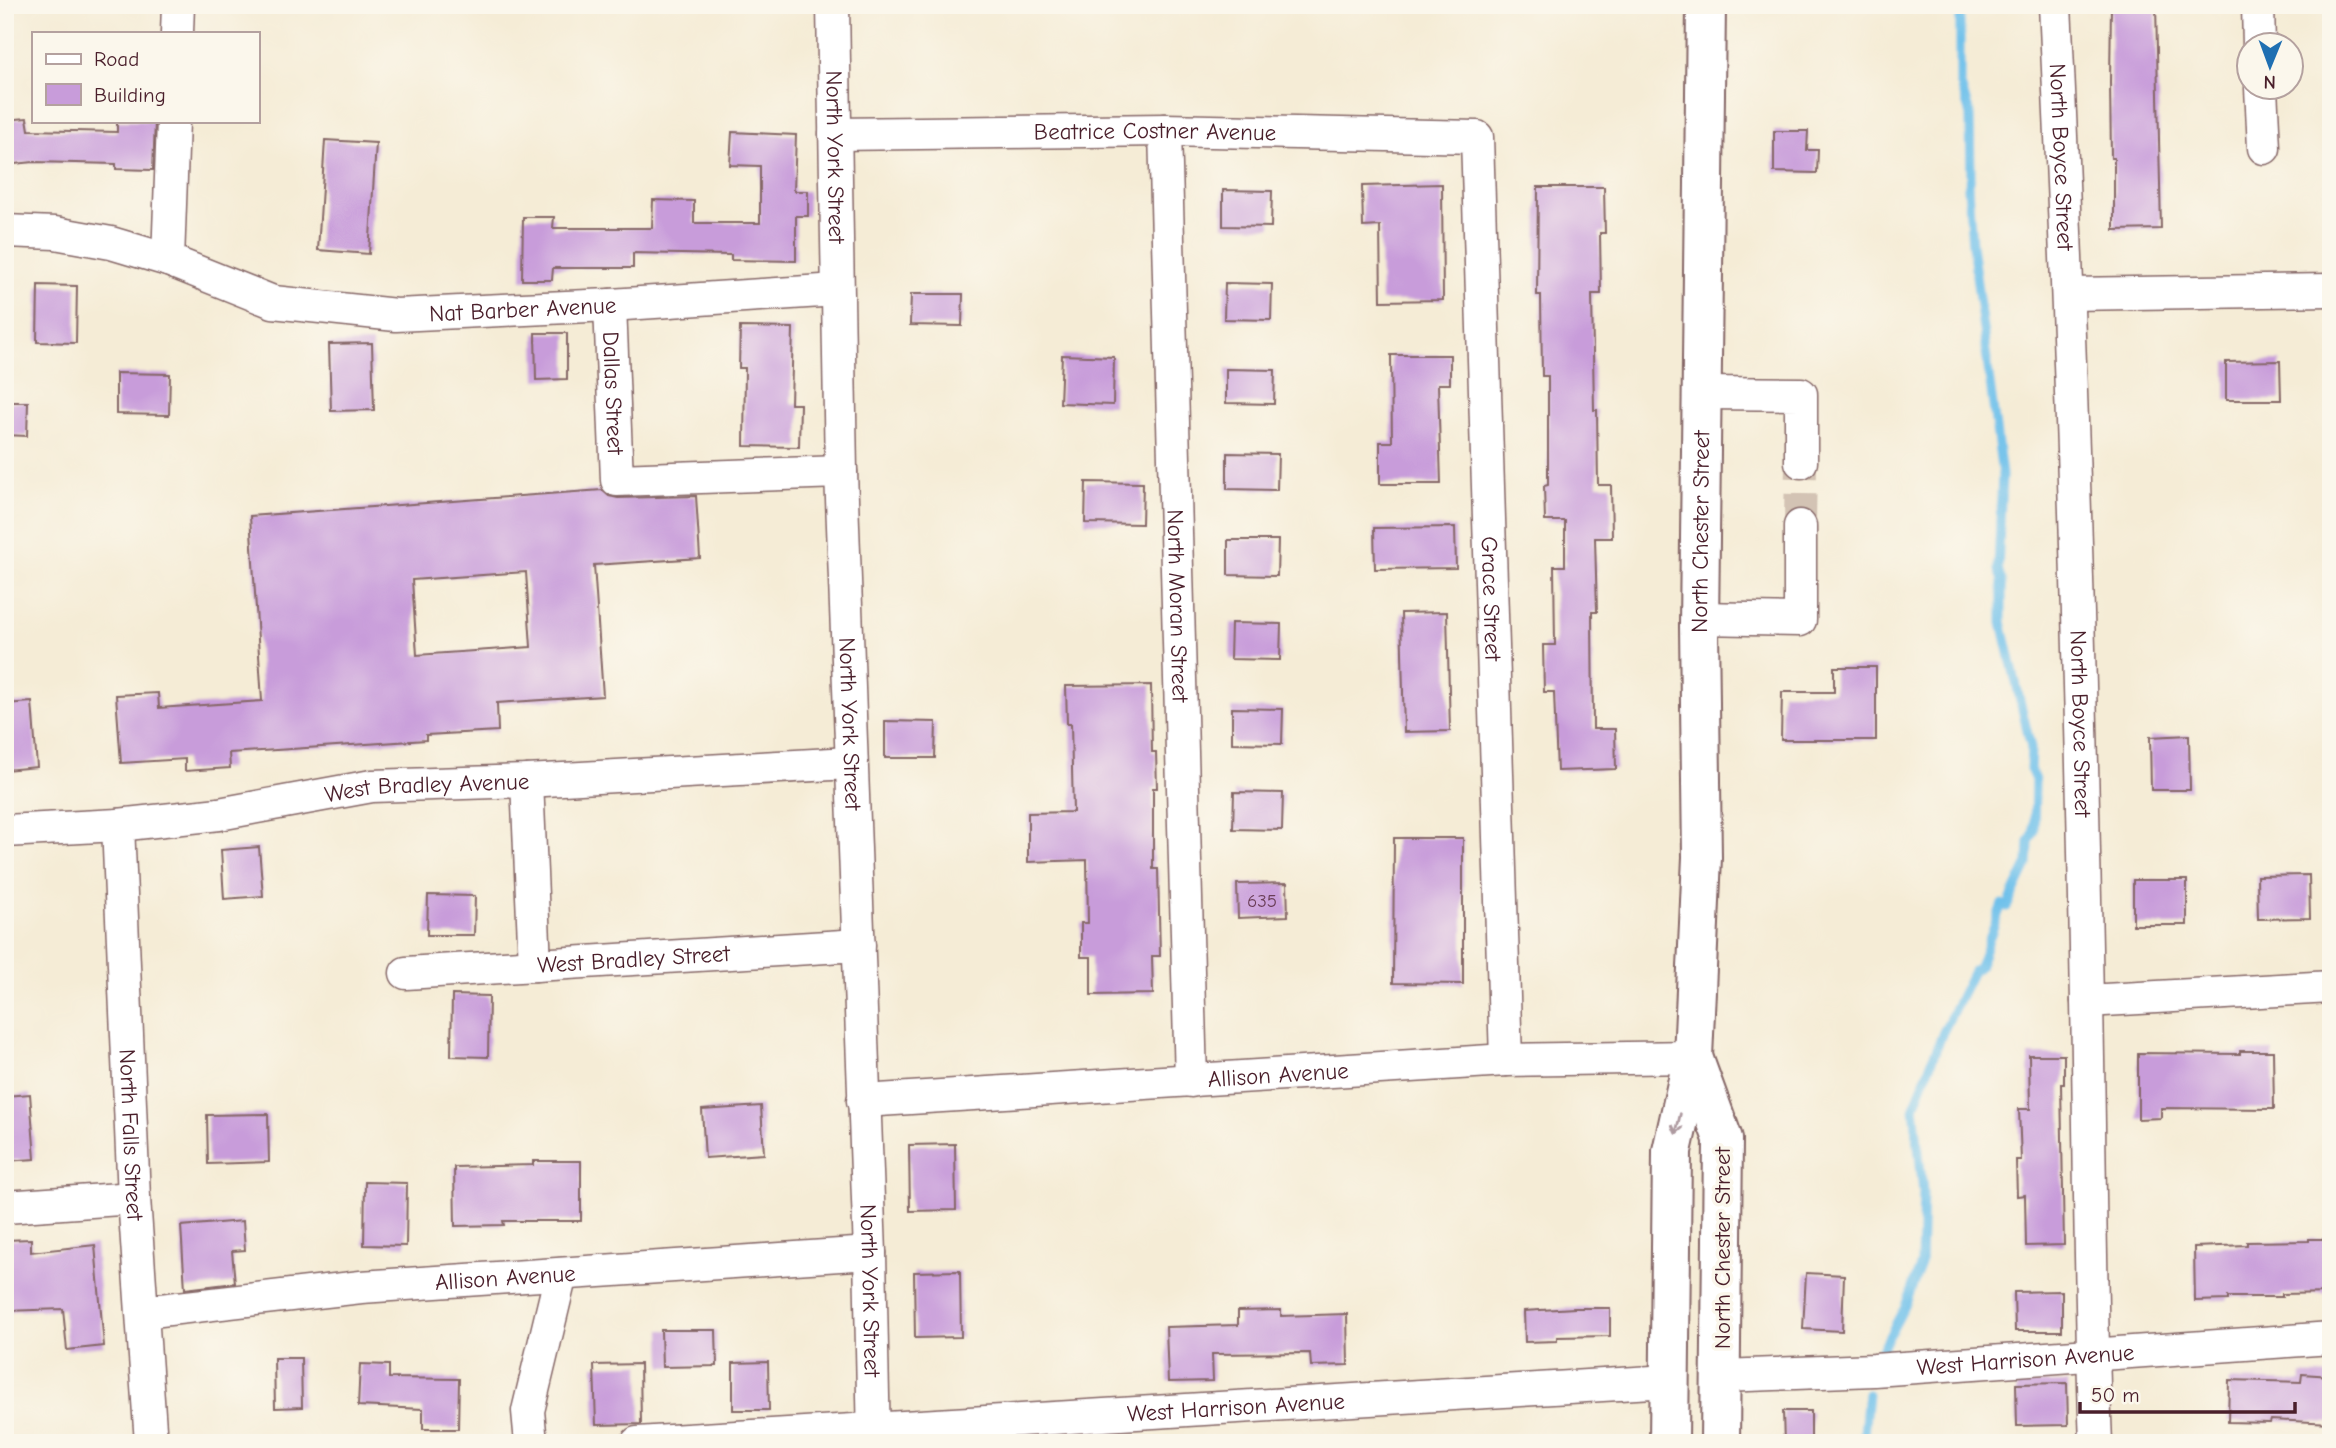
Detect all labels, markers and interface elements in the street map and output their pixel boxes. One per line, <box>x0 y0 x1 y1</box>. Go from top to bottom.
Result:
legend <box>32 32 259 122</box>
north arrow <box>2234 32 2304 102</box>
text: Road <box>94 47 139 71</box>
street label: North Boyce Street <box>2044 63 2079 252</box>
street label: North York Street <box>820 70 850 245</box>
text: N <box>2263 71 2276 93</box>
text: Building <box>94 83 166 107</box>
street label: Beatrice Costner Avenue <box>1034 117 1276 146</box>
street label: Nat Barber Avenue <box>429 292 617 327</box>
street label: Dallas Street <box>597 331 629 456</box>
street label: North Chester Street <box>1686 429 1715 633</box>
street label: North Moran Street <box>1161 509 1194 704</box>
street label: Grace Street <box>1476 536 1507 663</box>
street label: North Boyce Street <box>2065 630 2096 819</box>
street label: North York Street <box>833 637 867 812</box>
street label: West Bradley Avenue <box>322 768 530 808</box>
house number: 635 <box>1247 890 1277 912</box>
street label: West Bradley Street <box>536 940 732 979</box>
street label: North Falls Street <box>114 1048 149 1223</box>
street label: Allison Avenue <box>1207 1057 1349 1093</box>
one-way arrow <box>1671 1112 1684 1135</box>
street label: North Chester Street <box>1709 1145 1736 1349</box>
street label: North York Street <box>854 1203 886 1379</box>
street label: Allison Avenue <box>434 1260 576 1296</box>
street label: West Harrison Avenue <box>1916 1339 2135 1381</box>
scale bar <box>2080 1371 2296 1415</box>
text: 50 m <box>2091 1383 2140 1407</box>
street label: West Harrison Avenue <box>1126 1388 1346 1428</box>

